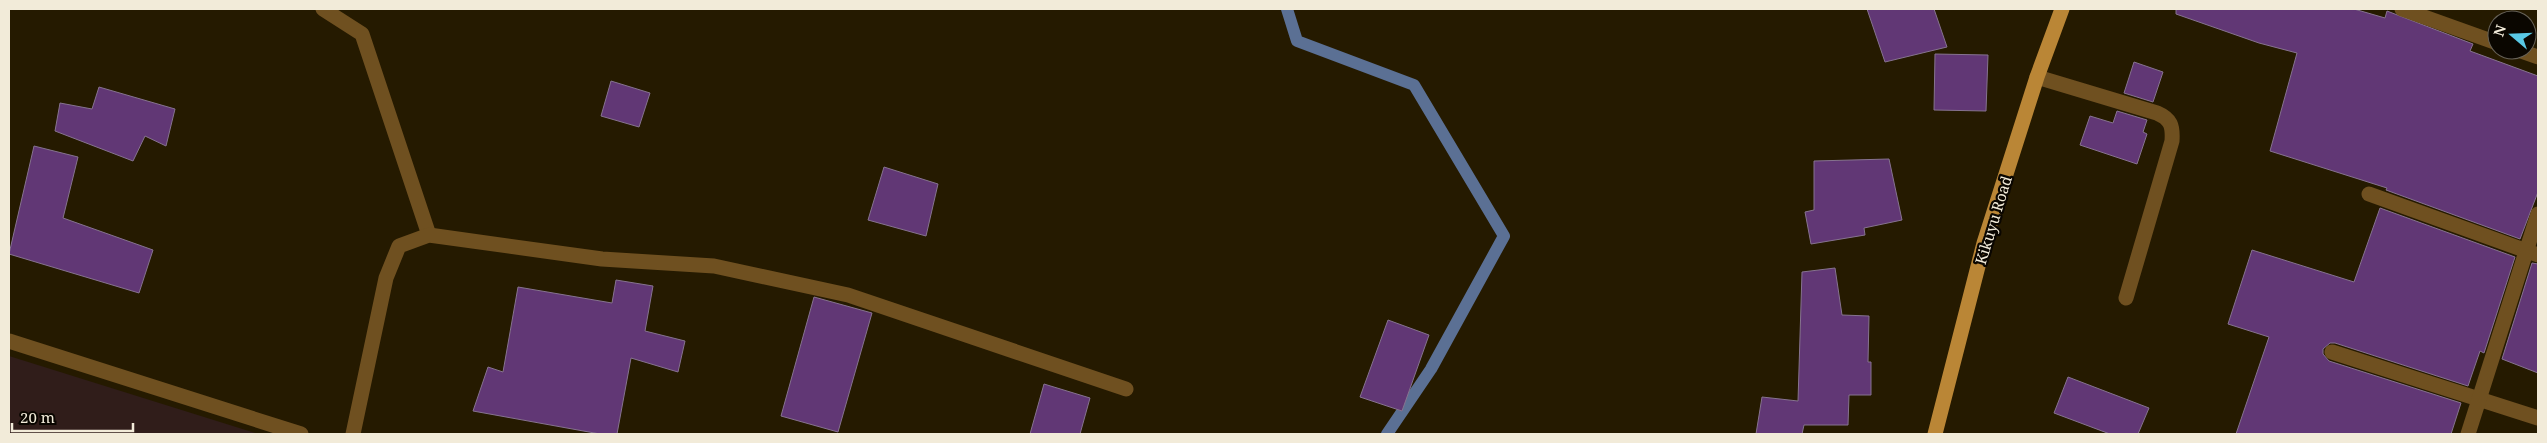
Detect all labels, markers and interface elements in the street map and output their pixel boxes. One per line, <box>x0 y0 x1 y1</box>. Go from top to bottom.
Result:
north arrow <box>2487 10 2537 60</box>
text: N <box>2488 22 2510 39</box>
street label: Kikuyu Road <box>1970 173 2016 267</box>
scale bar <box>12 400 134 432</box>
text: 20 m <box>20 407 55 427</box>

